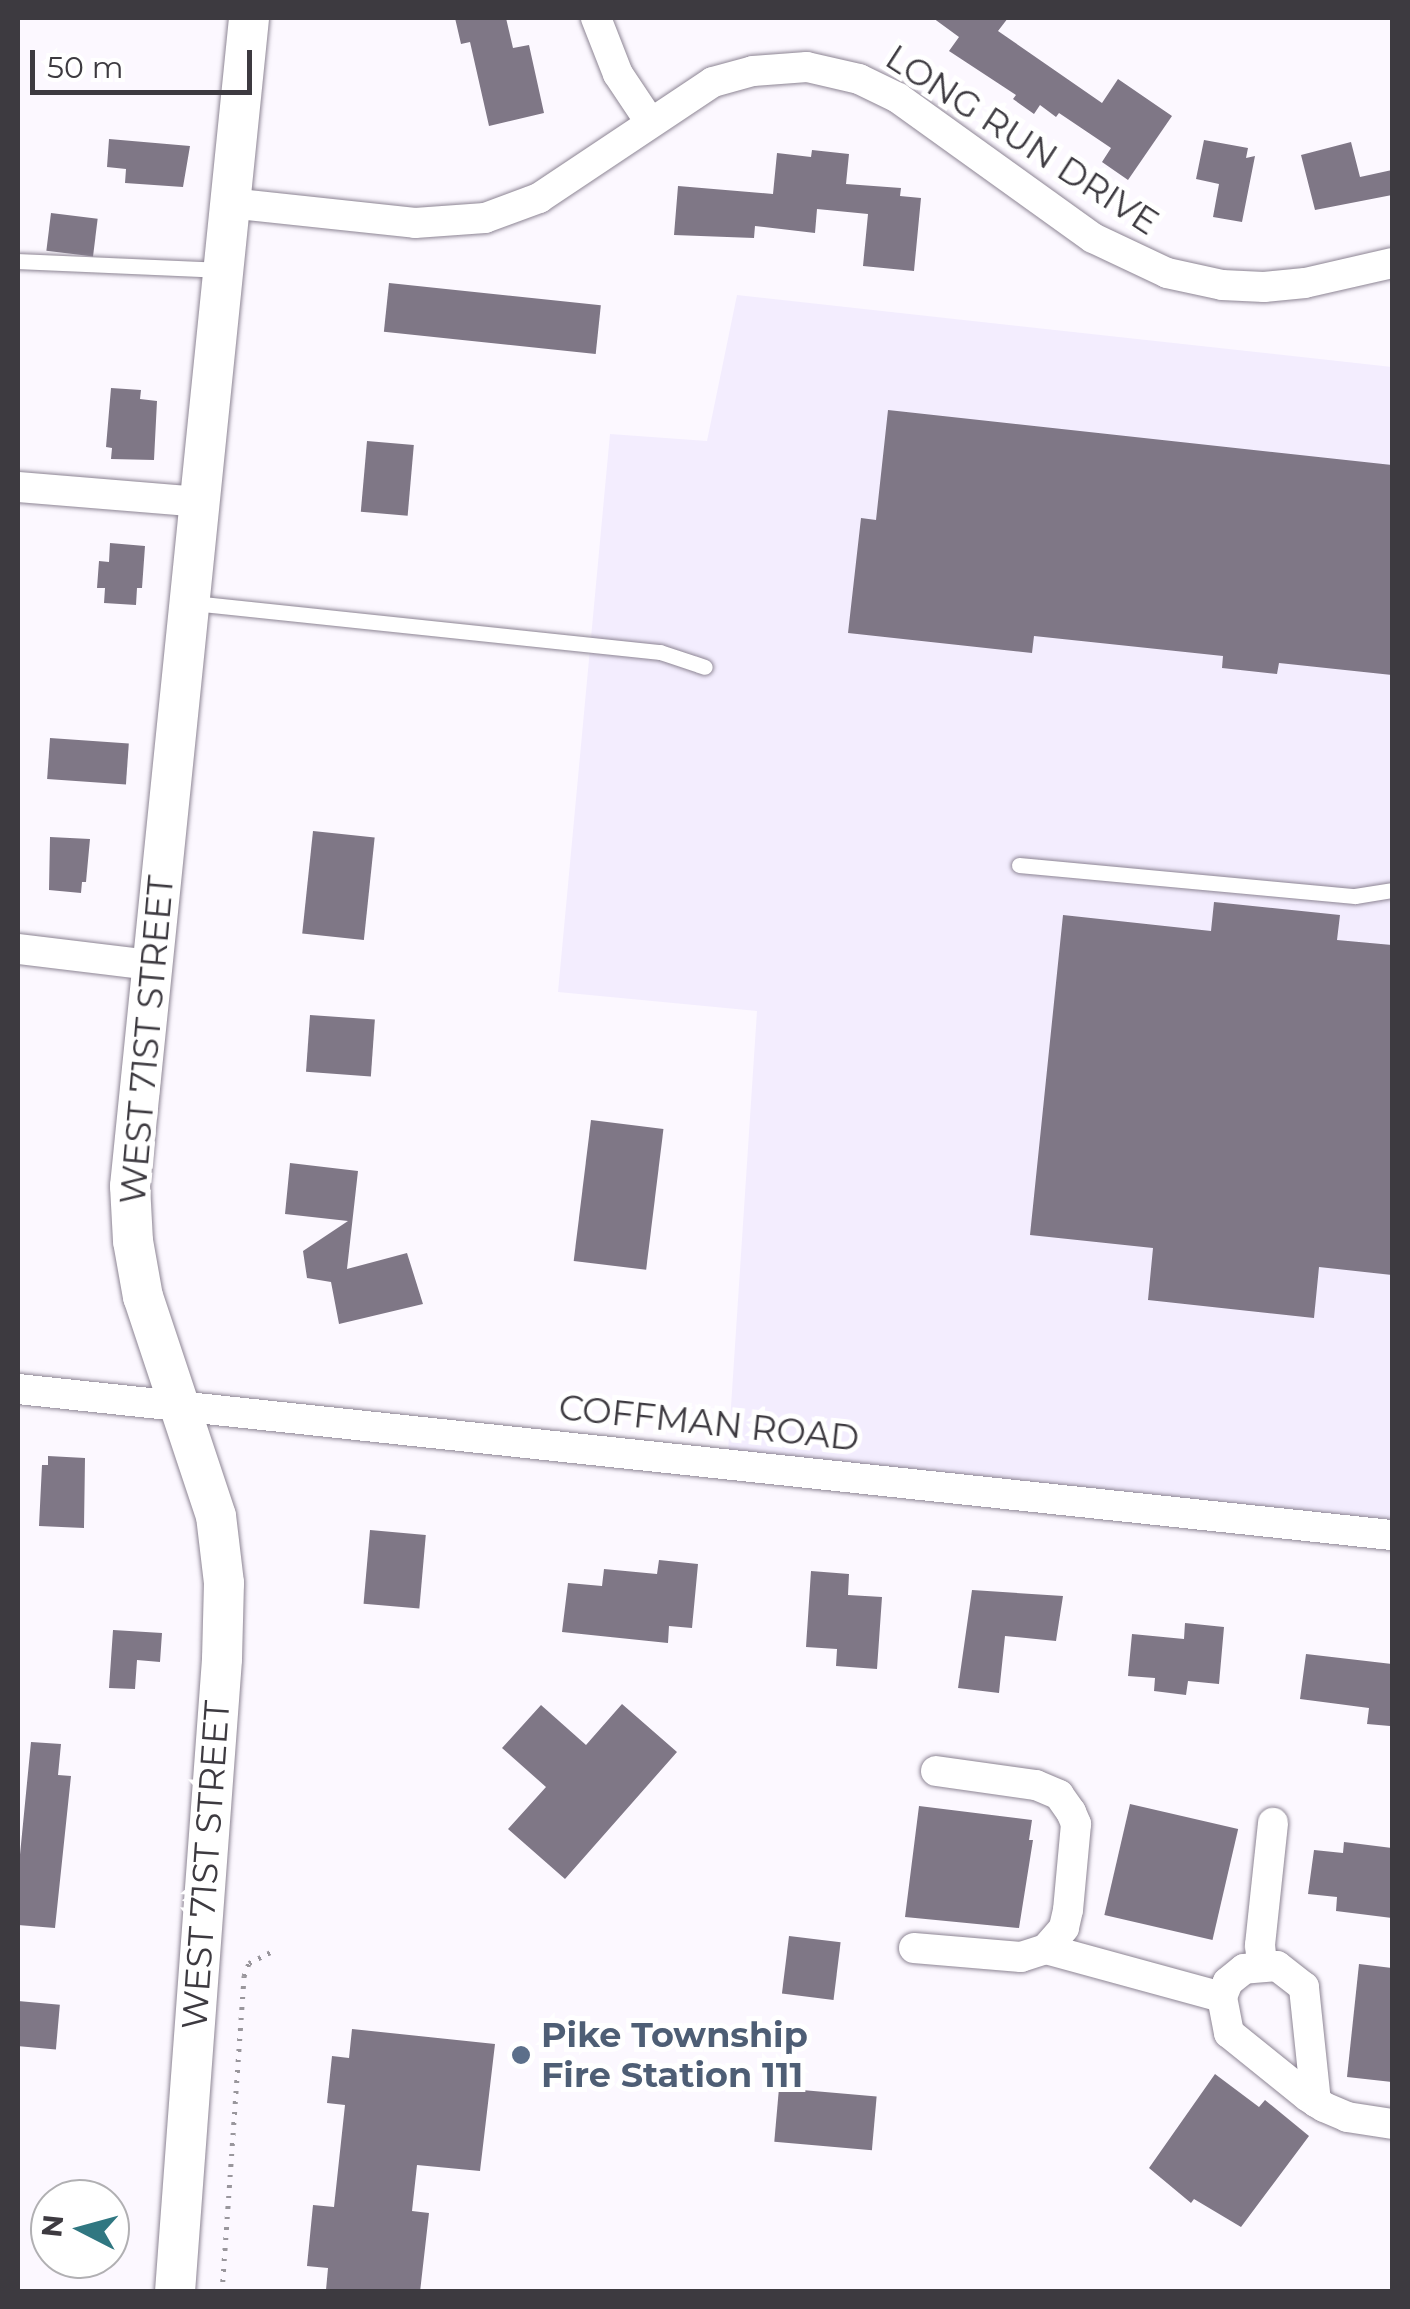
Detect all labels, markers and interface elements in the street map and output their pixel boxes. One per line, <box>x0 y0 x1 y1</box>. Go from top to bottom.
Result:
scale bar <box>35 30 258 92</box>
street label: LONG RUN DRIVE <box>878 36 1166 244</box>
text: 50 m <box>47 49 124 86</box>
street label: WEST 71ST STREET <box>112 874 182 1206</box>
street label: COFFMAN ROAD <box>557 1386 861 1460</box>
street label: WEST 71ST STREET <box>174 1699 238 2031</box>
place label: Pike Township Fire Station 111 <box>541 2014 808 2096</box>
marker: Pike Township Fire Station 111 <box>510 2044 532 2066</box>
north arrow <box>30 2179 130 2279</box>
text: N <box>34 2213 70 2239</box>

